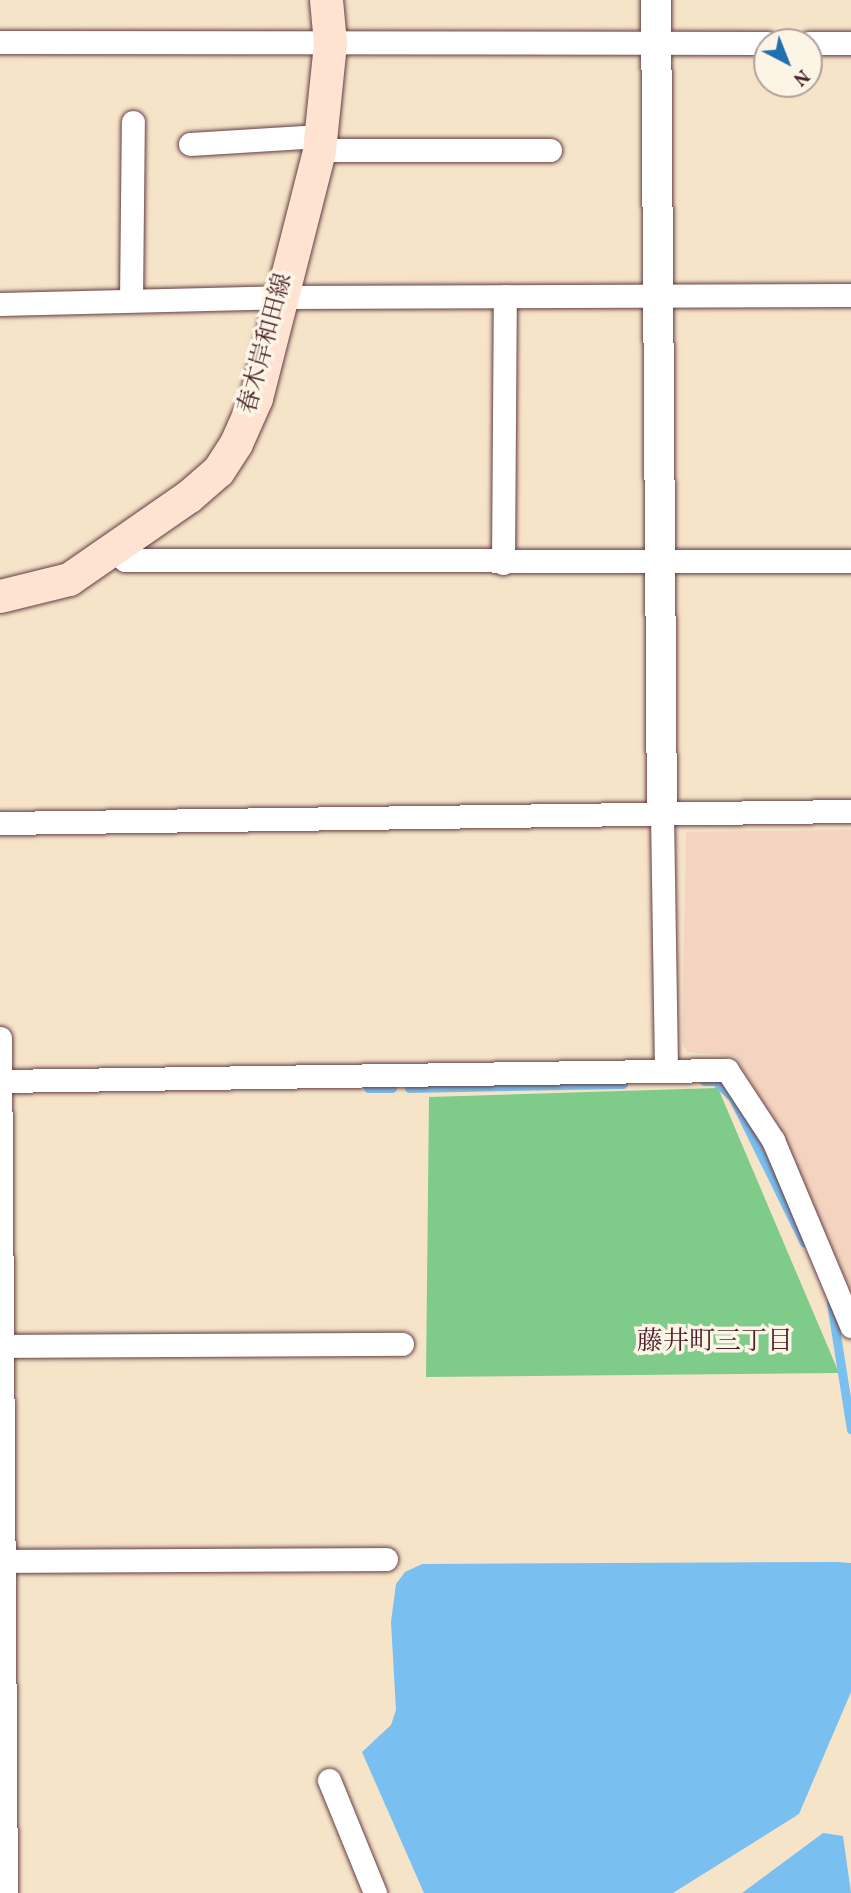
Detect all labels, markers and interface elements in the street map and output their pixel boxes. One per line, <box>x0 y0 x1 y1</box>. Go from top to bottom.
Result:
north arrow <box>753 28 823 98</box>
text: N <box>787 63 815 91</box>
street label: 春木岸和田線 <box>234 271 300 417</box>
district label: 藤井町三丁目 <box>637 1327 793 1359</box>

